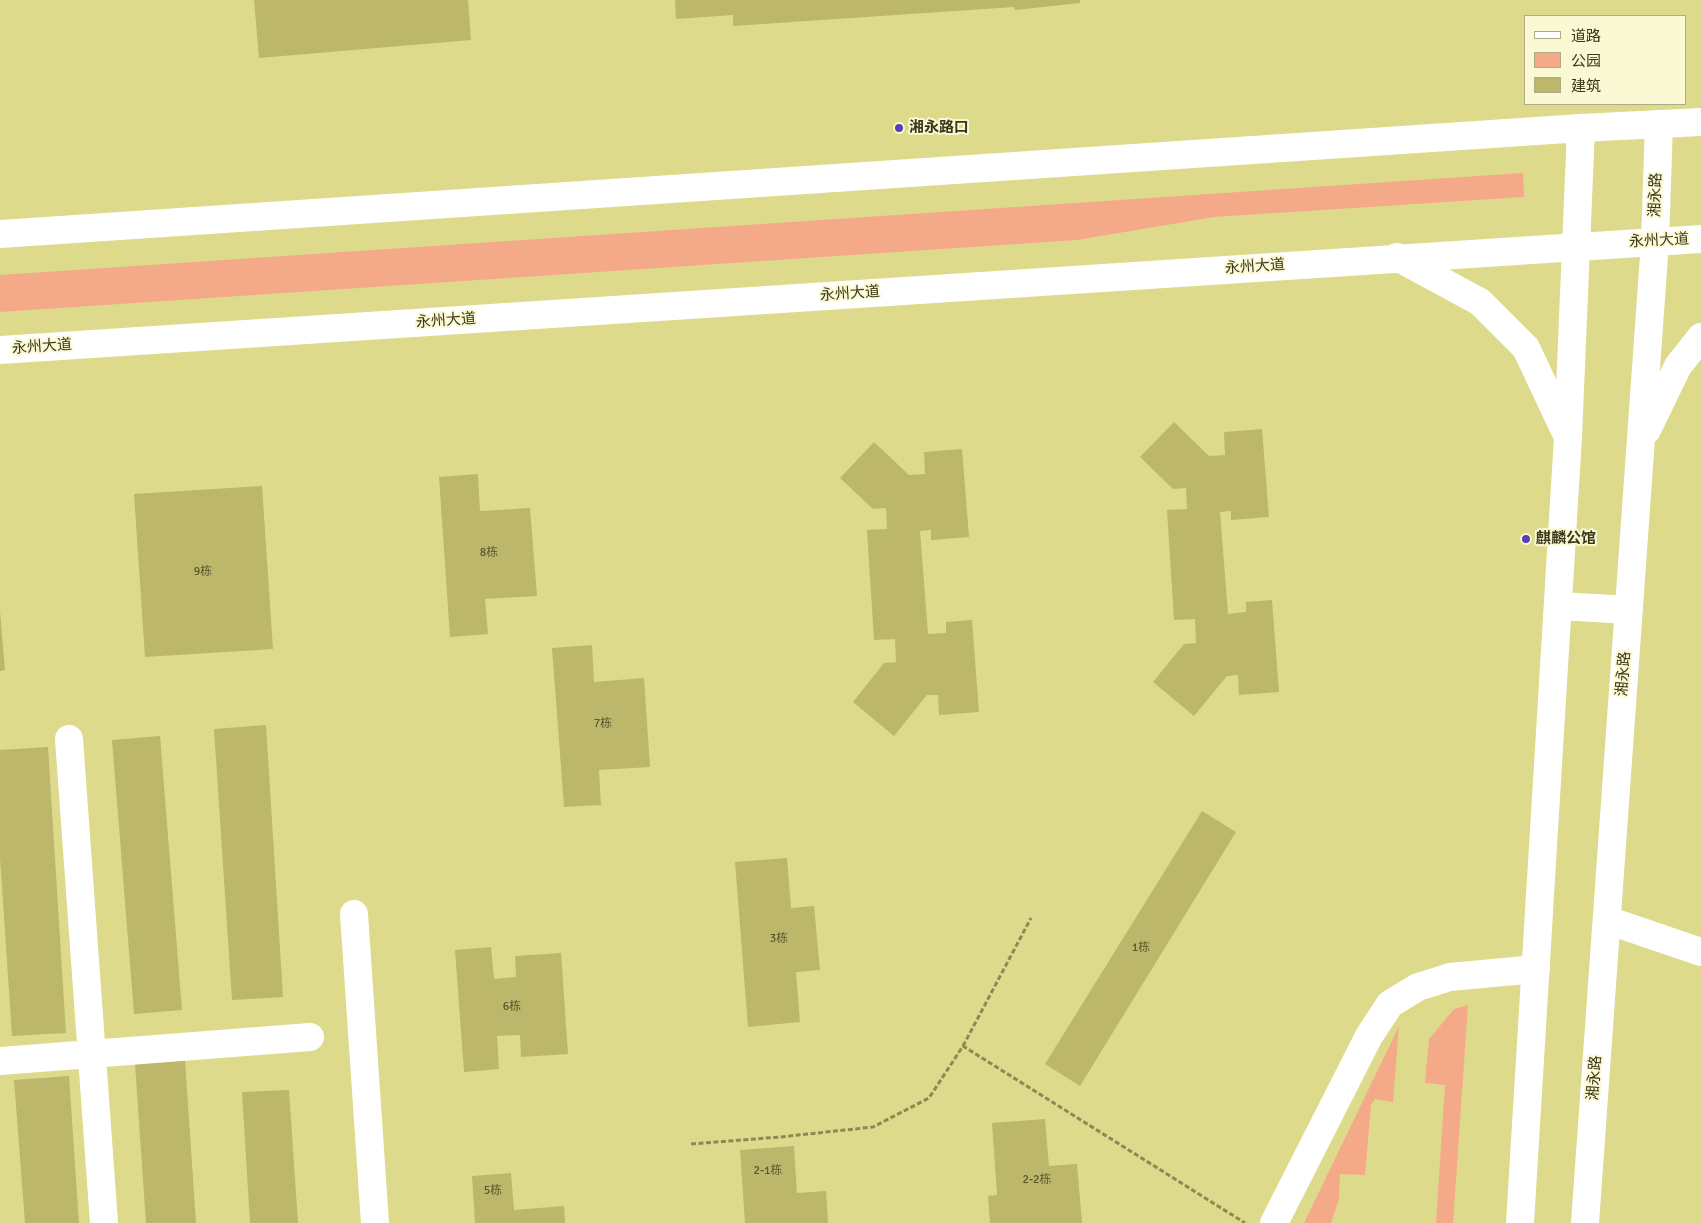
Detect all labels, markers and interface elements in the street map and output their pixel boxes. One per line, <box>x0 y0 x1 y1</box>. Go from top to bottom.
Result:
legend <box>1524 15 1686 105</box>
text: 道路 <box>1571 27 1601 45</box>
text: 公园 <box>1571 52 1601 70</box>
text: 建筑 <box>1571 77 1601 95</box>
place label: 湘永路口 <box>909 119 969 137</box>
marker: 湘永路口 <box>893 122 905 134</box>
street label: 湘永路 <box>1646 172 1666 218</box>
street label: 永州大道 <box>1629 230 1689 252</box>
street label: 永州大道 <box>1224 256 1286 278</box>
street label: 永州大道 <box>819 283 881 305</box>
street label: 永州大道 <box>415 310 477 332</box>
street label: 永州大道 <box>11 336 73 358</box>
place label: 麒麟公馆 <box>1536 530 1596 548</box>
marker: 麒麟公馆 <box>1520 533 1532 545</box>
house number: 8栋 <box>480 546 498 560</box>
house number: 9栋 <box>194 565 212 579</box>
street label: 湘永路 <box>1613 651 1635 697</box>
house number: 7栋 <box>594 717 612 731</box>
house number: 3栋 <box>770 932 788 946</box>
house number: 1栋 <box>1132 941 1150 955</box>
house number: 6栋 <box>503 1000 521 1014</box>
street label: 湘永路 <box>1584 1055 1606 1101</box>
house number: 2-1栋 <box>753 1164 783 1178</box>
house number: 2-2栋 <box>1022 1173 1052 1187</box>
house number: 5栋 <box>484 1184 502 1198</box>

